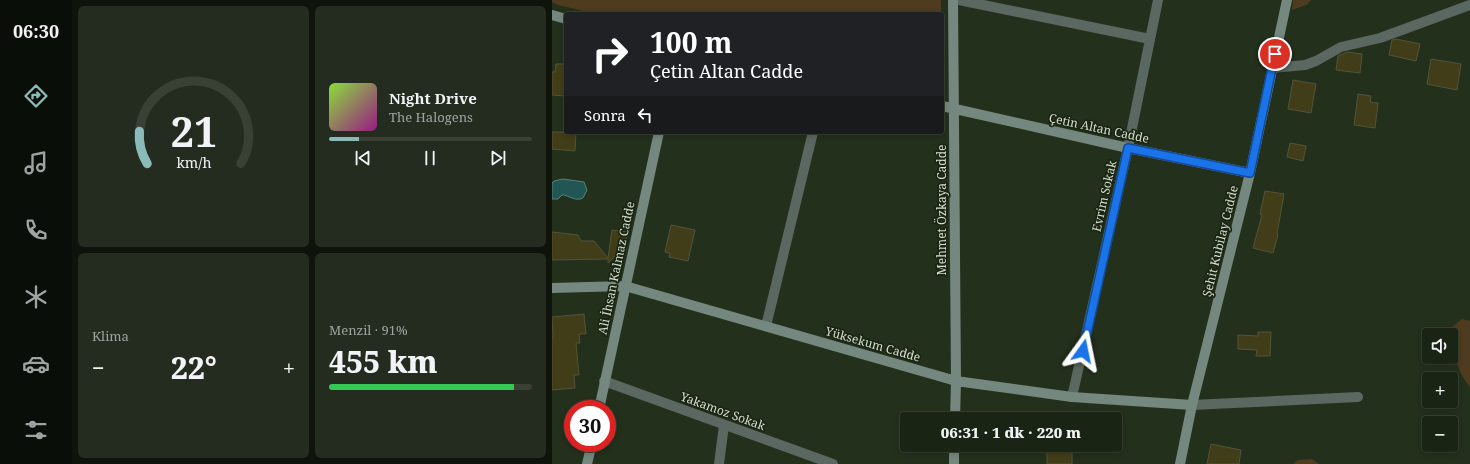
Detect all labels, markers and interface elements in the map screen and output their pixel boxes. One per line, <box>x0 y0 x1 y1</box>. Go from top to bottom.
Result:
text: 06:30 <box>13 19 59 43</box>
text: 100 m <box>650 23 732 61</box>
icon: right <box>584 28 636 80</box>
pin <box>1258 37 1292 71</box>
icon: arrive <box>1264 43 1286 65</box>
text: Çetin Altan Cadde <box>650 59 803 83</box>
icon: directions <box>22 82 50 110</box>
text: Night Drive <box>389 88 477 108</box>
text: 21 <box>170 103 217 159</box>
icon: left <box>634 104 656 126</box>
text: Sonra <box>584 105 626 125</box>
text: The Halogens <box>389 108 473 126</box>
street label: Çetin Altan Cadde <box>1047 109 1151 147</box>
street label: Mehmet Özkaya Cadde <box>933 145 950 275</box>
icon: previous <box>352 147 374 169</box>
icon: pause <box>419 147 441 169</box>
icon: next <box>487 147 509 169</box>
icon: music <box>22 149 50 177</box>
text: km/h <box>176 153 211 172</box>
street label: Evrim Sokak <box>1088 158 1121 233</box>
street label: Şehit Kubilay Cadde <box>1198 184 1242 298</box>
street label: Ali İhsan Kalmaz Cadde <box>594 200 638 336</box>
icon: phone <box>22 216 50 244</box>
icon: climate <box>22 283 50 311</box>
text: Menzil · 91% <box>329 321 408 339</box>
street label: Yüksekum Cadde <box>822 322 923 366</box>
text: Klima <box>92 327 129 345</box>
map controls <box>1422 328 1458 452</box>
button: sound <box>1422 328 1458 364</box>
position arrow <box>1062 330 1104 372</box>
text: 455 km <box>329 341 438 382</box>
text: 22° <box>171 347 217 388</box>
icon: car <box>22 350 50 378</box>
text: − <box>92 352 105 382</box>
text: + <box>283 352 295 382</box>
button: + <box>1422 372 1458 408</box>
street label: Yakamoz Sokak <box>677 387 769 435</box>
speed limit sign: 30 <box>564 400 616 452</box>
icon: filters <box>22 416 50 444</box>
button: − <box>1422 416 1458 452</box>
text: 06:31 · 1 dk · 220 m <box>941 422 1081 442</box>

